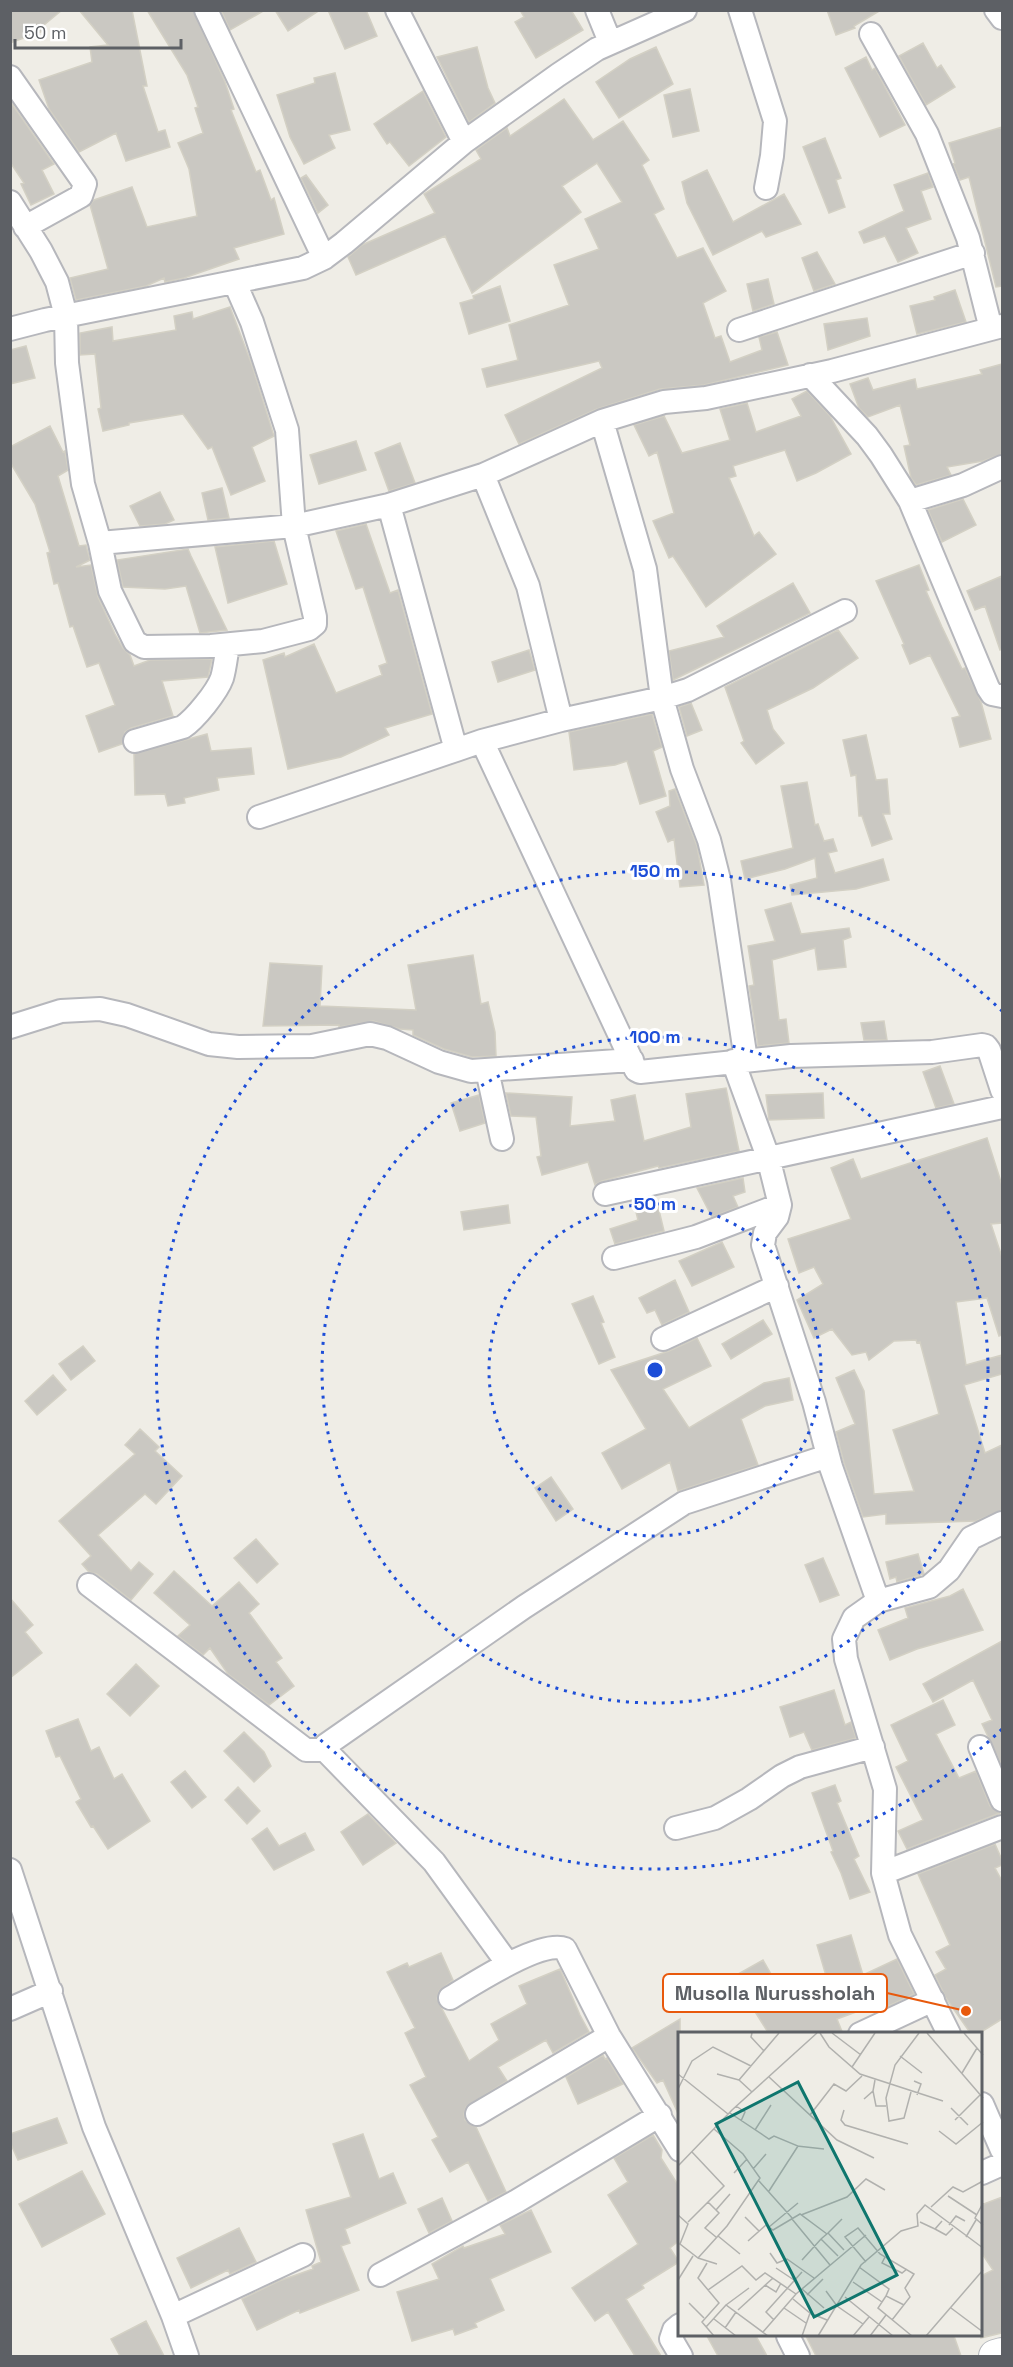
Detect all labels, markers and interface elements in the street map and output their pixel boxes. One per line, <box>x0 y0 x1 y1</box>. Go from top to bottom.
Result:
scale bar <box>15 12 182 50</box>
text: 50 m <box>24 21 66 44</box>
text: 150 m <box>630 859 680 882</box>
text: 100 m <box>629 1025 681 1048</box>
text: 50 m <box>634 1192 676 1215</box>
centre of rings <box>645 1360 665 1380</box>
callout: Musolla Nurussholah <box>663 1974 887 2012</box>
text: Musolla Nurussholah <box>675 1980 875 2006</box>
inset map <box>678 2032 983 2337</box>

